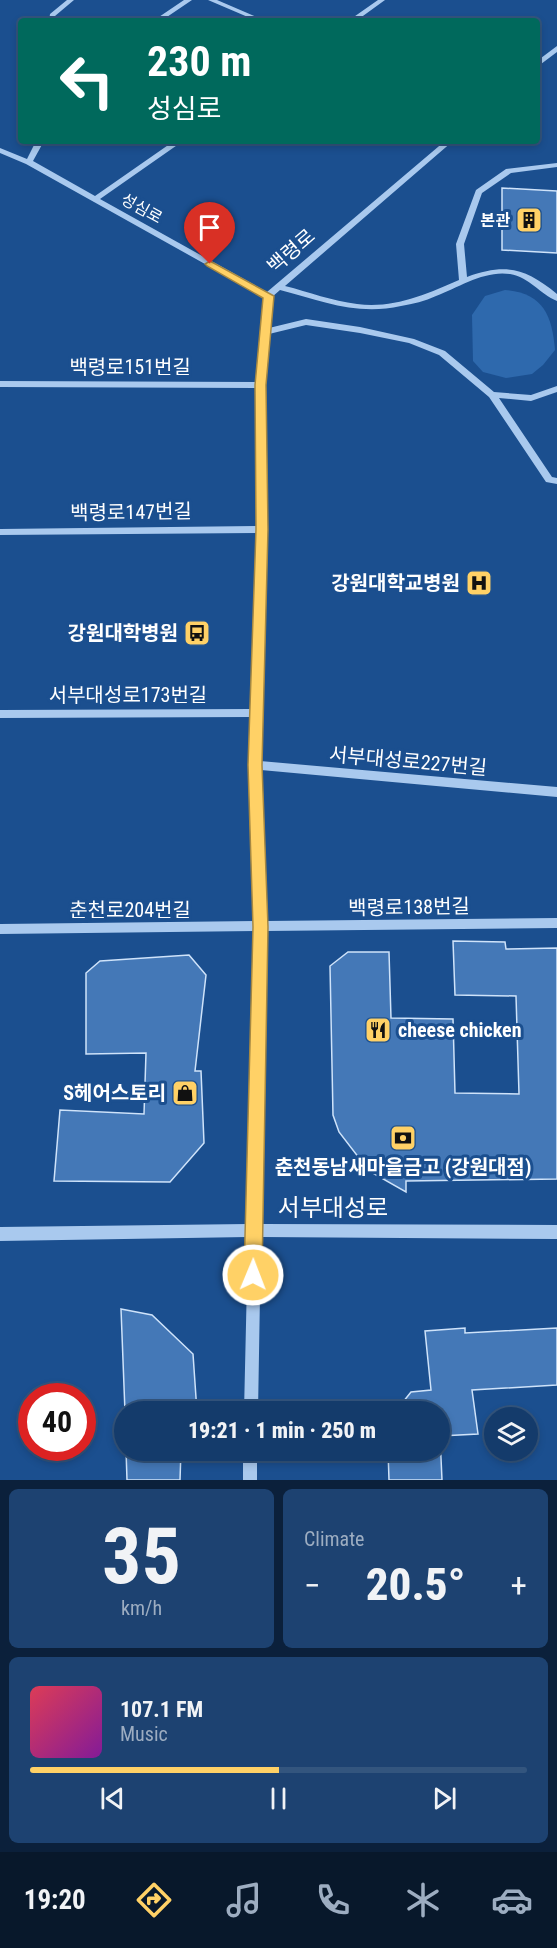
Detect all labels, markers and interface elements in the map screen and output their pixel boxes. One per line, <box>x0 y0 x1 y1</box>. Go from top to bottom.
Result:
text: 230 m <box>147 37 252 86</box>
icon: left <box>48 42 126 120</box>
text: 성심로 <box>147 93 222 125</box>
street label: 성심로 <box>118 189 166 228</box>
pin <box>184 202 235 264</box>
building icon: 본관 <box>514 205 544 235</box>
icon: arrive <box>193 211 226 244</box>
place label: 본관 <box>481 211 510 230</box>
street label: 백령로 <box>262 224 320 278</box>
street label: 백령로151번길 <box>69 355 191 379</box>
street label: 백령로147번길 <box>70 499 192 525</box>
hospital icon: 강원대학교병원 <box>464 568 494 598</box>
place label: 강원대학교병원 <box>331 571 460 595</box>
bus stop icon: 강원대학병원 <box>182 618 212 648</box>
place label: 강원대학병원 <box>68 621 178 645</box>
street label: 서부대성로173번길 <box>49 683 207 707</box>
street label: 서부대성로227번길 <box>328 742 488 780</box>
street label: 백령로138번길 <box>348 894 470 920</box>
street label: 춘천로204번길 <box>69 898 191 922</box>
restaurant icon: cheese chicken <box>363 1015 393 1045</box>
place label: cheese chicken <box>398 1018 522 1042</box>
shop icon: S헤어스토리 <box>170 1078 200 1108</box>
place label: S헤어스토리 <box>63 1081 166 1105</box>
bank icon: 춘천동남새마을금고 (강원대점) <box>388 1123 418 1153</box>
place label: 춘천동남새마을금고 (강원대점) <box>275 1155 531 1179</box>
street label: 서부대성로 <box>278 1194 388 1222</box>
position arrow <box>221 1243 285 1307</box>
speed limit sign: 40 <box>18 1383 96 1461</box>
map controls <box>484 1407 538 1461</box>
button: layers <box>484 1407 538 1461</box>
text: 19:21 · 1 min · 250 m <box>188 1418 376 1443</box>
text: 35 <box>102 1511 181 1602</box>
text: Climate <box>304 1527 364 1551</box>
text: 20.5° <box>366 1558 465 1611</box>
text: − <box>304 1566 321 1605</box>
text: + <box>511 1566 527 1605</box>
text: km/h <box>121 1596 162 1620</box>
text: 107.1 FM <box>120 1697 203 1722</box>
text: Music <box>120 1722 168 1746</box>
icon: previous <box>96 1782 129 1815</box>
icon: pause <box>262 1782 295 1815</box>
icon: next <box>428 1782 461 1815</box>
icon: directions <box>133 1879 175 1921</box>
icon: music <box>223 1879 265 1921</box>
icon: phone <box>312 1879 354 1921</box>
icon: climate <box>402 1879 444 1921</box>
icon: car <box>491 1879 533 1921</box>
text: 19:20 <box>24 1884 86 1916</box>

